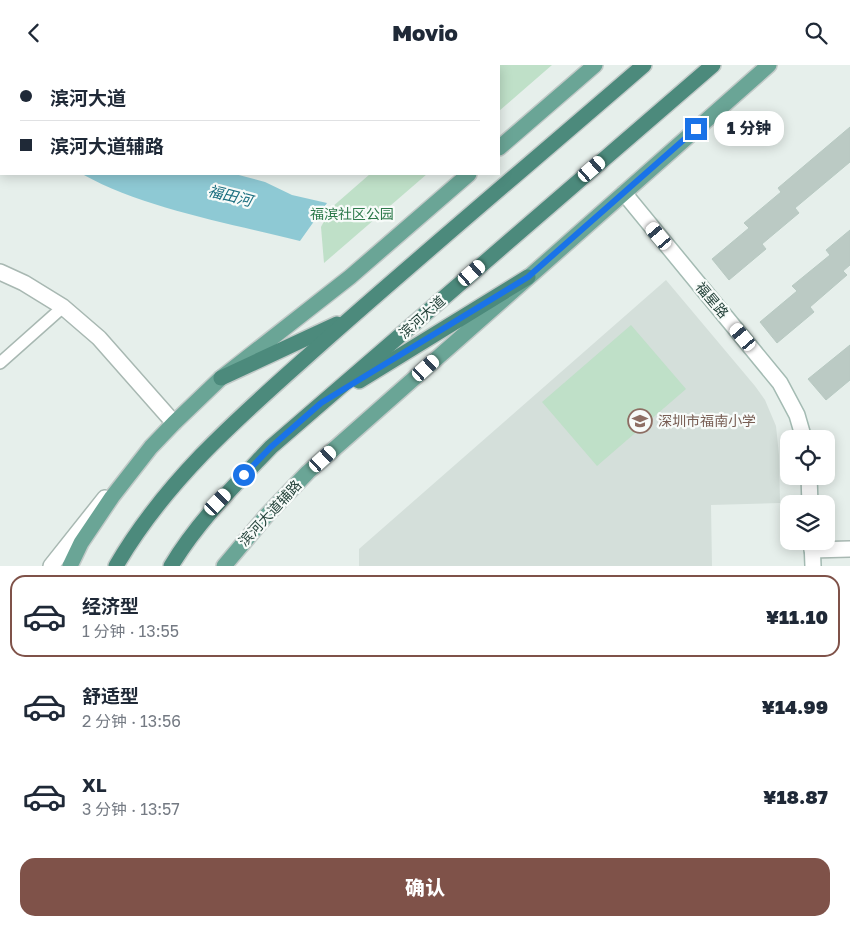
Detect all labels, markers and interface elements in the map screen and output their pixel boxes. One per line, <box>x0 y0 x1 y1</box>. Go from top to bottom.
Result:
icon: back <box>20 19 48 47</box>
text: Movio <box>392 19 458 46</box>
icon: search <box>802 19 830 47</box>
text: 滨河大道 <box>50 86 126 109</box>
callout: 1 分钟 <box>714 111 784 147</box>
route end <box>685 118 707 140</box>
text: 1 分钟 <box>727 118 771 138</box>
text: 滨河大道辅路 <box>50 134 164 157</box>
car <box>575 153 608 185</box>
water label: 福田河 <box>206 181 257 210</box>
park label: 福滨社区公园 <box>310 205 394 222</box>
car <box>643 220 674 252</box>
car <box>455 257 488 289</box>
street label: 福星路 <box>692 278 732 321</box>
street label: 滨河大道 <box>395 292 448 341</box>
car <box>727 321 758 353</box>
car <box>409 352 442 384</box>
school or university icon: 深圳市福南小学 <box>627 408 653 434</box>
place label: 深圳市福南小学 <box>658 412 756 429</box>
map controls <box>780 430 835 550</box>
button: locate <box>780 430 835 485</box>
car <box>306 443 339 475</box>
route start <box>233 464 255 486</box>
street label: 滨河大道辅路 <box>235 476 304 549</box>
car <box>202 486 233 518</box>
button: layers <box>780 495 835 550</box>
icon: car <box>22 594 67 639</box>
text: 经济型 <box>82 594 139 617</box>
text: ¥11.10 <box>766 605 828 628</box>
text: 1 分钟 · 13:55 <box>82 621 179 641</box>
icon: car <box>22 684 67 729</box>
text: 舒适型 <box>82 684 139 707</box>
text: ¥14.99 <box>762 695 828 718</box>
text: 2 分钟 · 13:56 <box>82 711 181 731</box>
text: XL <box>82 773 107 796</box>
icon: car <box>22 774 67 819</box>
text: ¥18.87 <box>763 785 828 808</box>
text: 3 分钟 · 13:57 <box>82 799 180 819</box>
button: 确认 <box>20 858 830 916</box>

